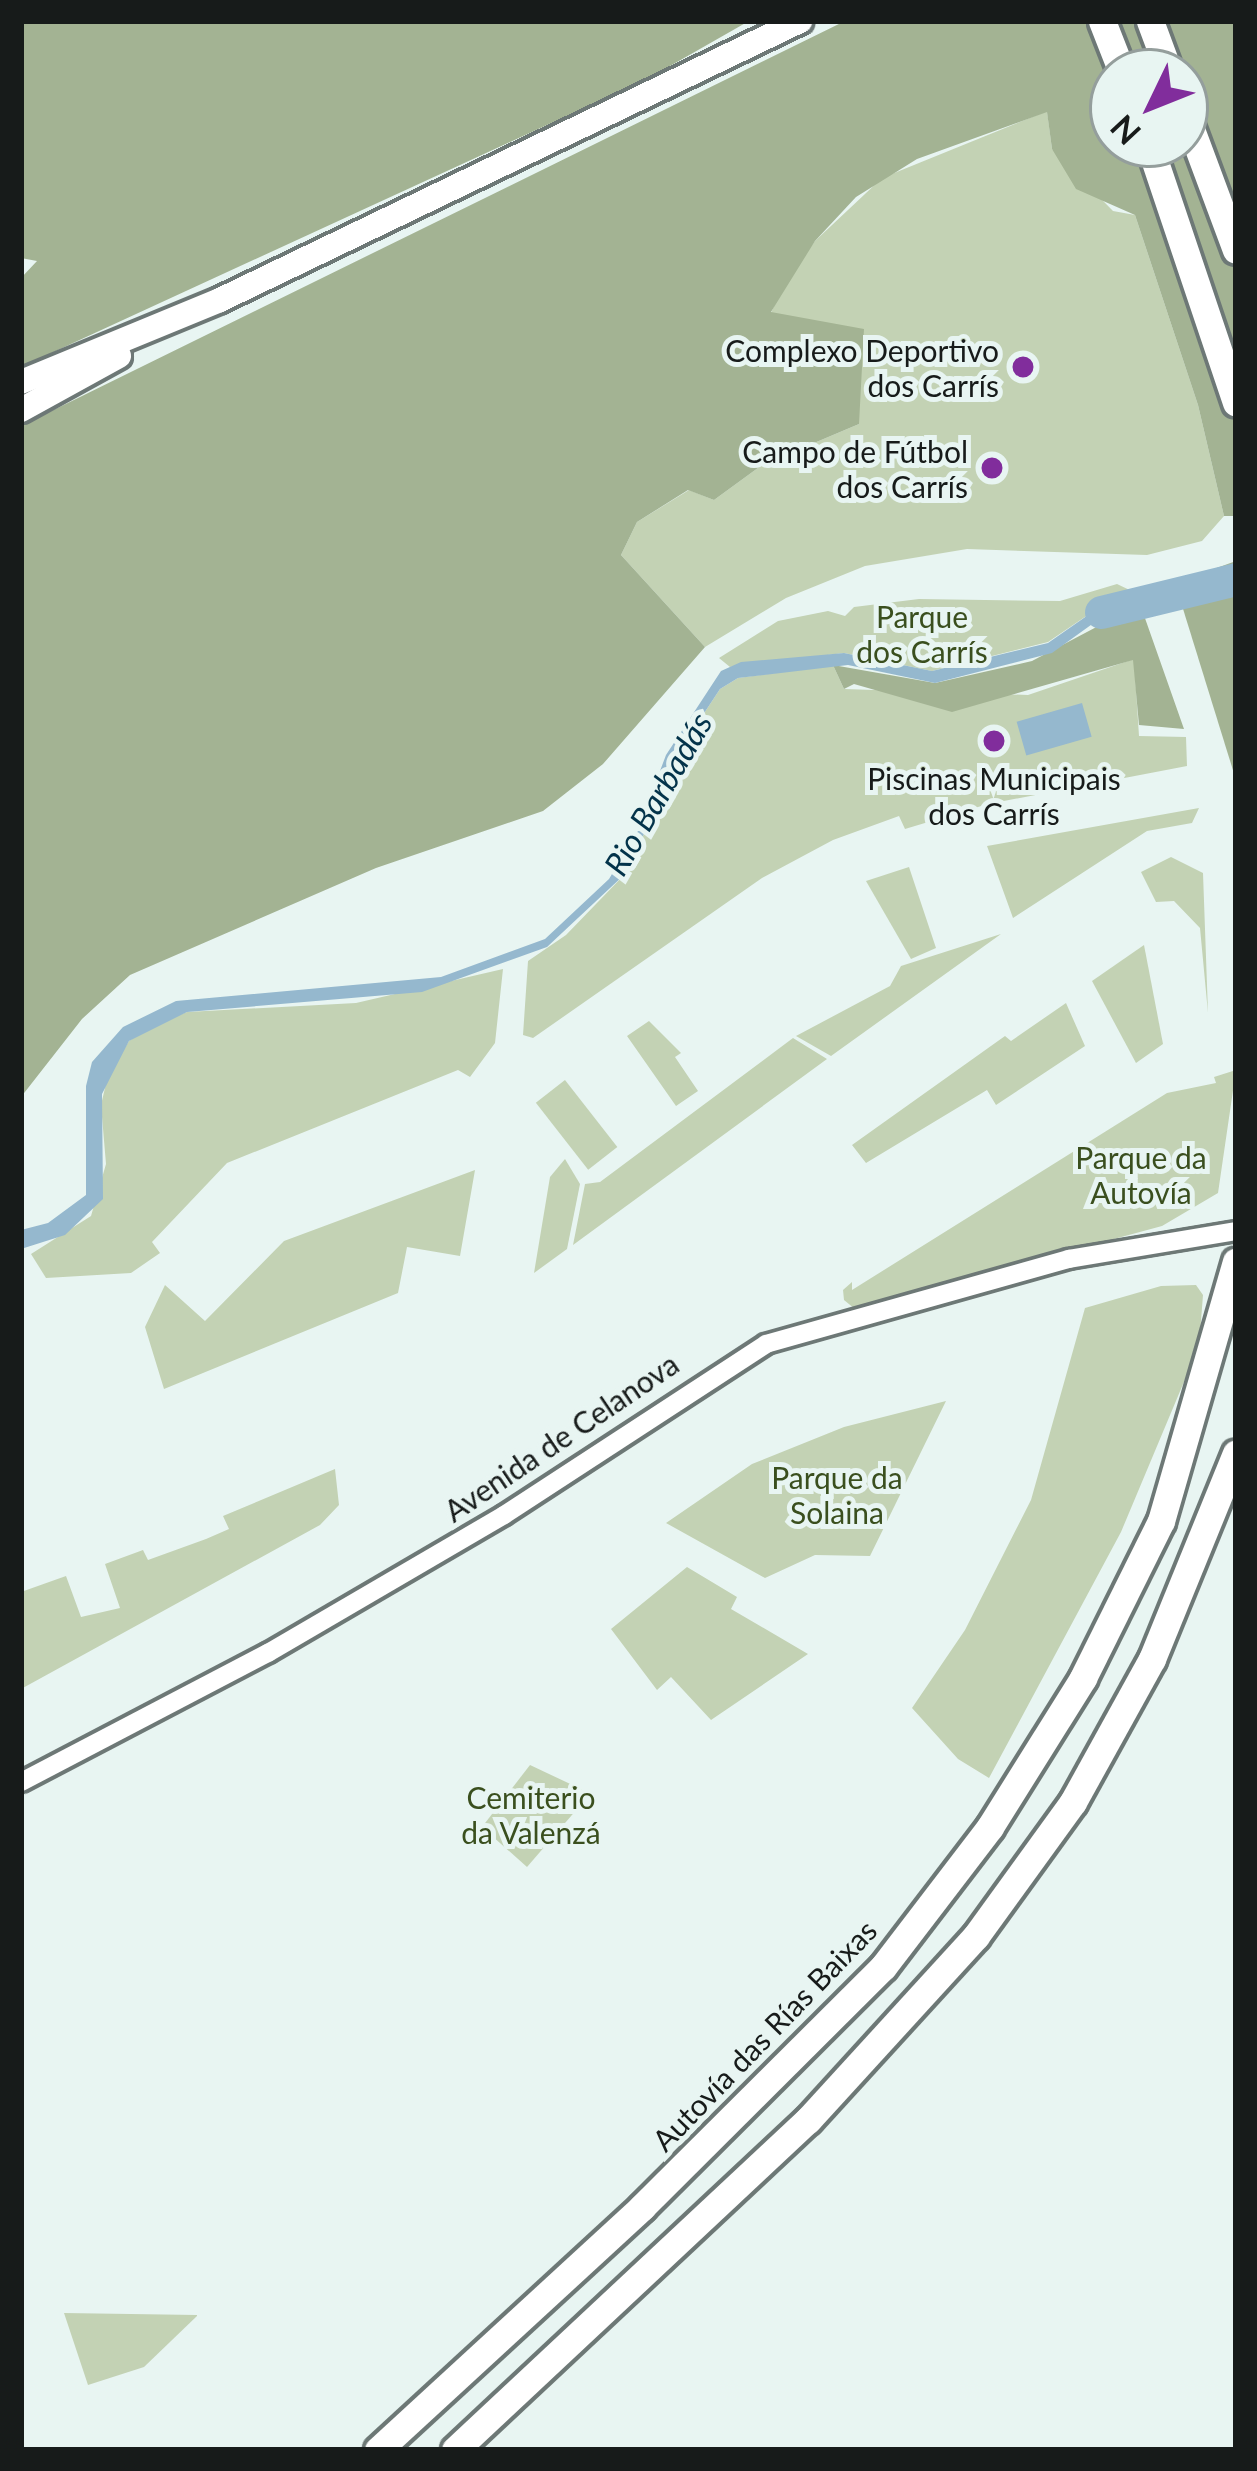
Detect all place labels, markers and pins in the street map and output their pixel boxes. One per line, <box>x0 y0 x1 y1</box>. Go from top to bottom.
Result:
place label: Complexo Deportivo dos Carrís <box>725 332 999 403</box>
marker: Complexo Deportivo dos Carrís <box>1010 354 1036 380</box>
place label: Campo de Fútbol dos Carrís <box>742 433 968 504</box>
marker: Campo de Fútbol dos Carrís <box>979 455 1005 481</box>
marker: Piscinas Municipais dos Carrís <box>981 728 1007 754</box>
place label: Piscinas Municipais dos Carrís <box>867 760 1121 830</box>

